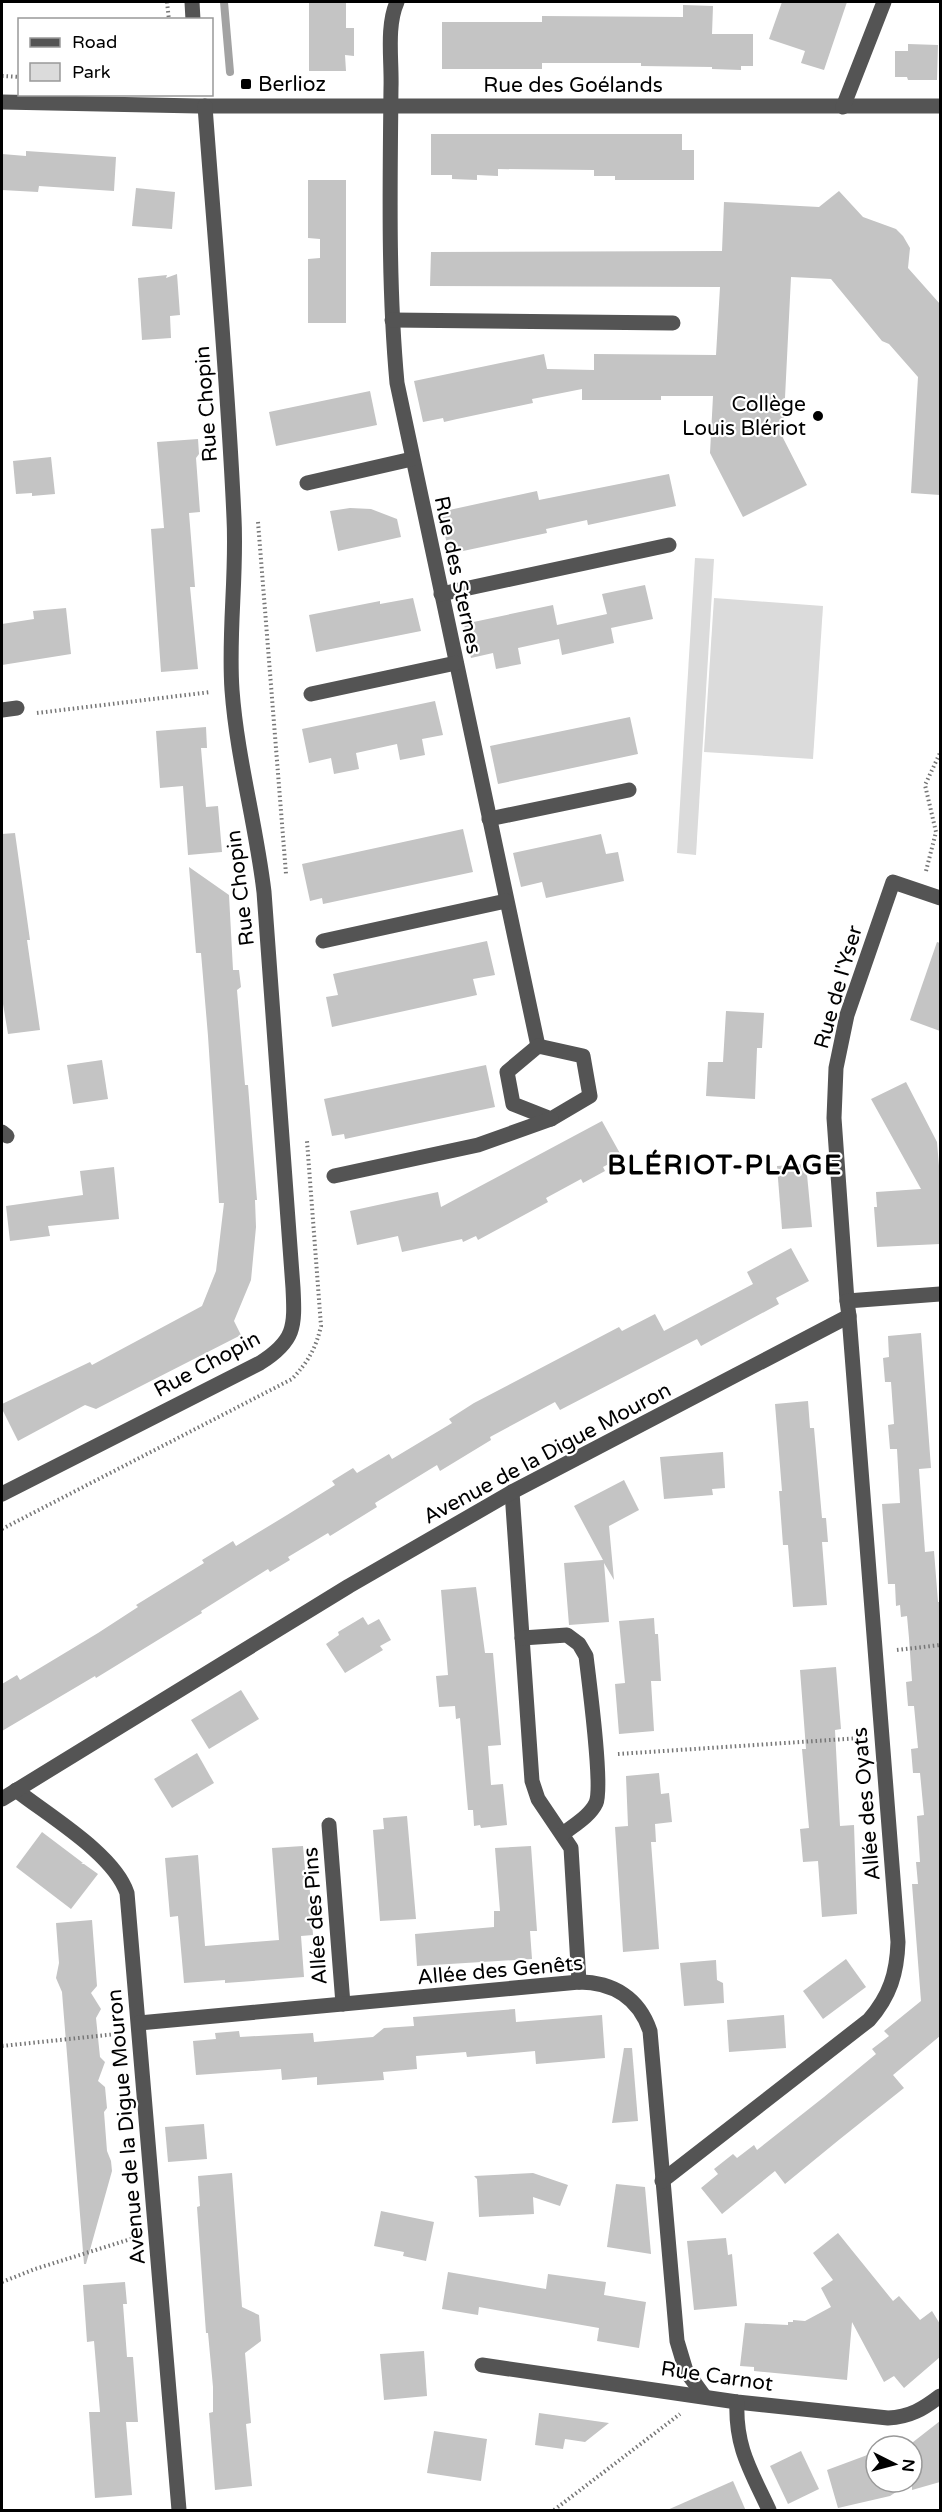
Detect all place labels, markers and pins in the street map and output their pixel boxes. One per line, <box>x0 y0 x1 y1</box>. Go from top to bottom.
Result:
place label: Berlioz <box>258 72 326 97</box>
marker: Berlioz <box>239 77 253 91</box>
place label: Collège Louis Blériot <box>682 392 806 441</box>
marker: Collège Louis Blériot <box>811 409 825 423</box>

